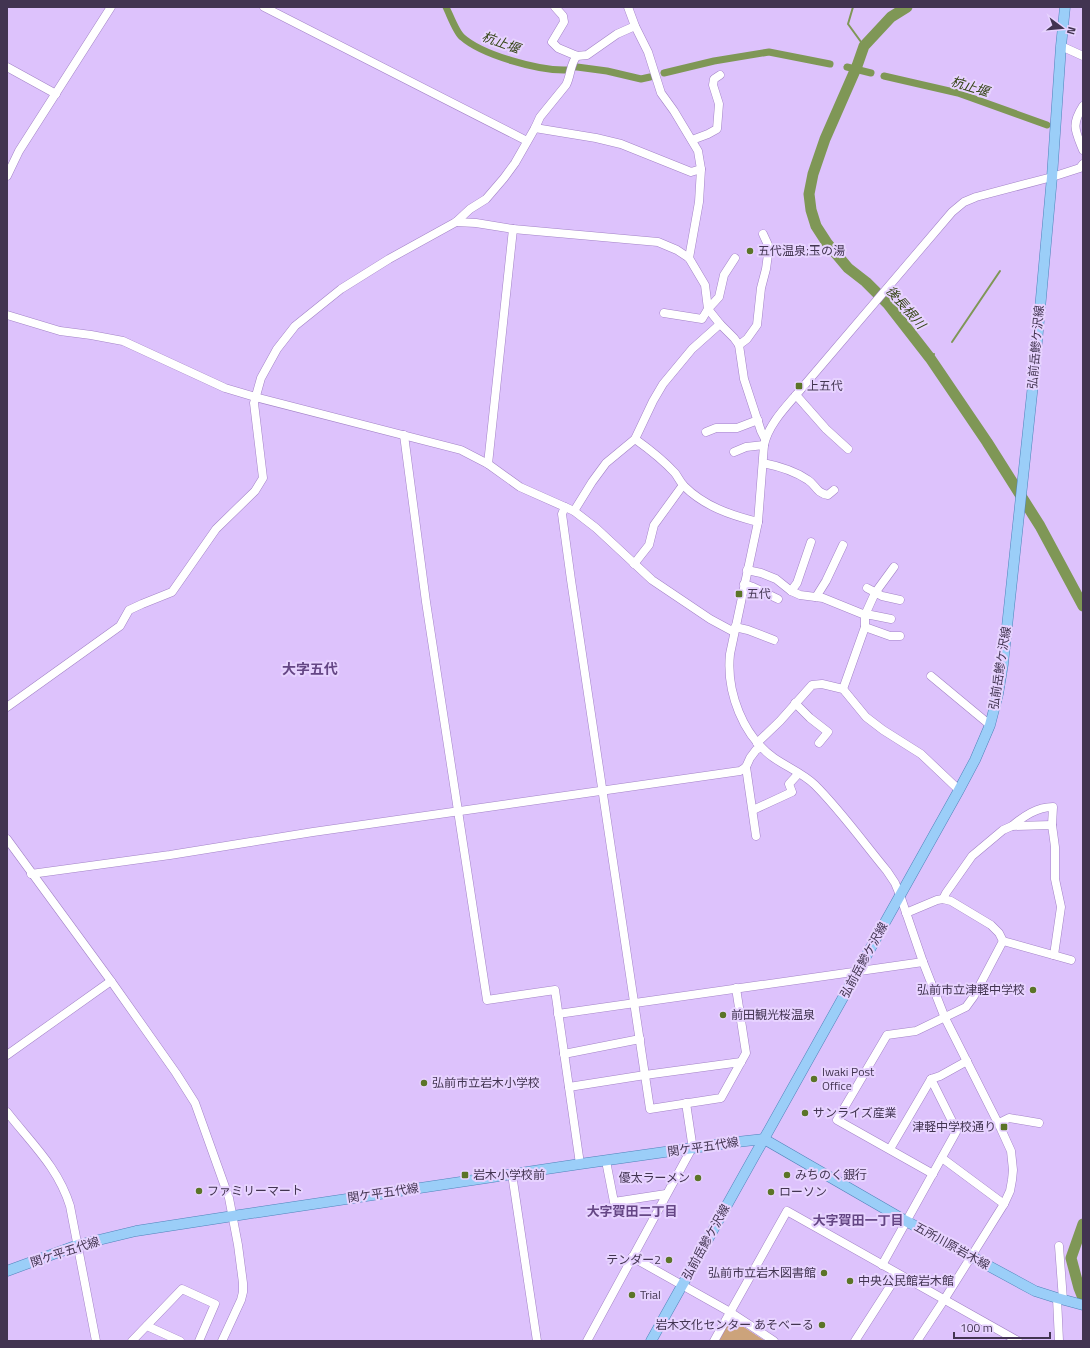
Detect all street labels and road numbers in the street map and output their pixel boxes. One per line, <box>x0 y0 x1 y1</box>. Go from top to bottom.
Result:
street label: 弘前岳鰺ケ沢線 <box>1022 304 1049 390</box>
street label: 弘前岳鰺ケ沢線 <box>984 625 1015 711</box>
street label: 弘前岳鰺ケ沢線 <box>835 918 892 1001</box>
street label: 関ケ平五代線 <box>666 1132 740 1161</box>
street label: 関ケ平五代線 <box>346 1178 420 1207</box>
street label: 弘前岳鰺ケ沢線 <box>677 1200 734 1283</box>
street label: 五所川原岩木線 <box>911 1217 994 1274</box>
street label: 関ケ平五代線 <box>28 1231 102 1272</box>

